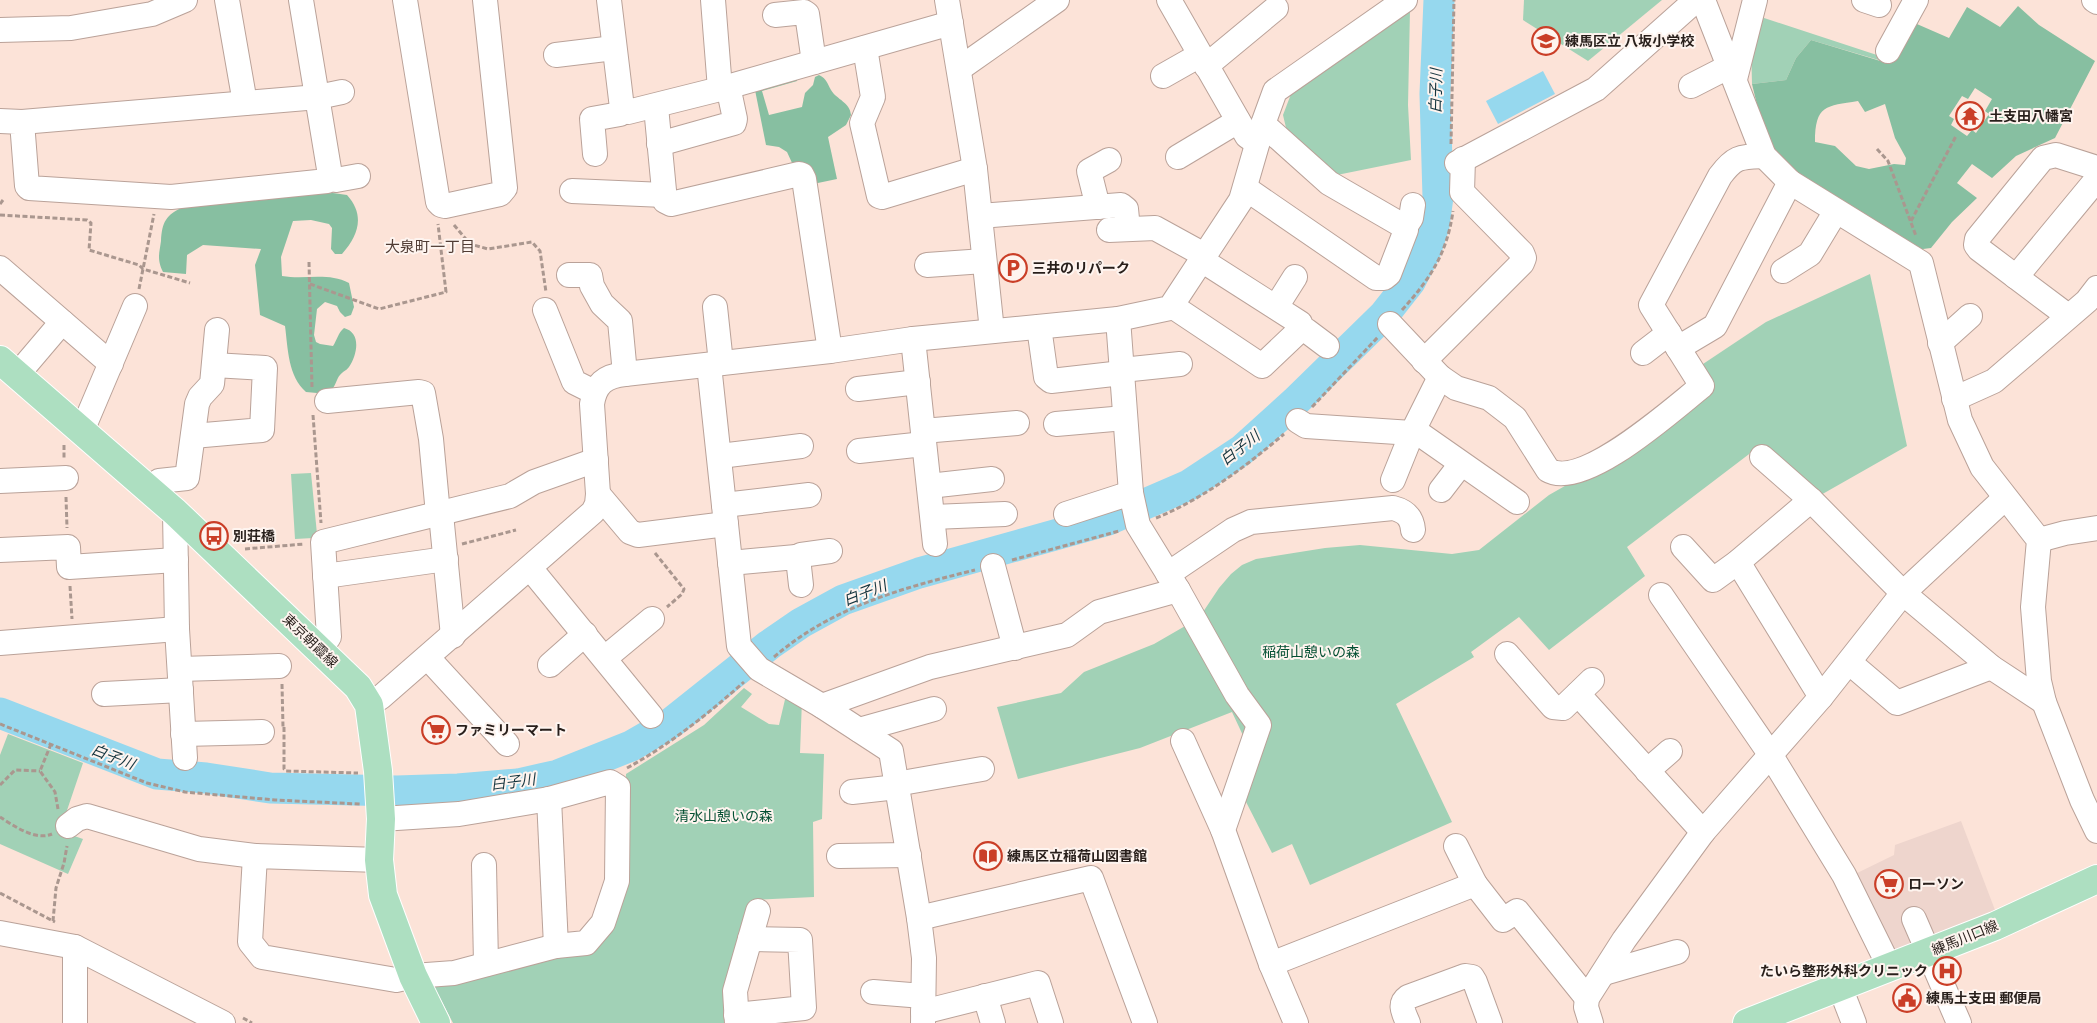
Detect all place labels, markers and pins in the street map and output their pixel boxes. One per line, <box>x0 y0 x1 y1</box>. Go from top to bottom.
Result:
school or university icon: 練馬区立 八坂小学校 <box>1531 26 1561 56</box>
place label: 練馬区立 八坂小学校 <box>1565 33 1694 50</box>
temple icon: 土支田八幡宮 <box>1955 101 1985 131</box>
place label: 土支田八幡宮 <box>1989 108 2073 125</box>
parking icon: 三井のリパーク <box>998 253 1028 283</box>
place label: 三井のリパーク <box>1032 260 1130 277</box>
bus stop icon: 別荘橋 <box>199 521 229 551</box>
place label: 別荘橋 <box>233 528 275 545</box>
supermarket icon: ファミリーマート <box>421 715 451 745</box>
place label: ファミリーマート <box>455 722 567 739</box>
library icon: 練馬区立稲荷山図書館 <box>973 841 1003 871</box>
place label: 練馬区立稲荷山図書館 <box>1007 848 1147 865</box>
supermarket icon: ローソン <box>1874 869 1904 899</box>
place label: ローソン <box>1908 876 1964 893</box>
hospital icon: たいら整形外科クリニック <box>1932 956 1962 986</box>
place label: たいら整形外科クリニック <box>1760 963 1928 980</box>
public building icon: 練馬土支田 郵便局 <box>1892 983 1922 1013</box>
place label: 練馬土支田 郵便局 <box>1926 990 2041 1007</box>

